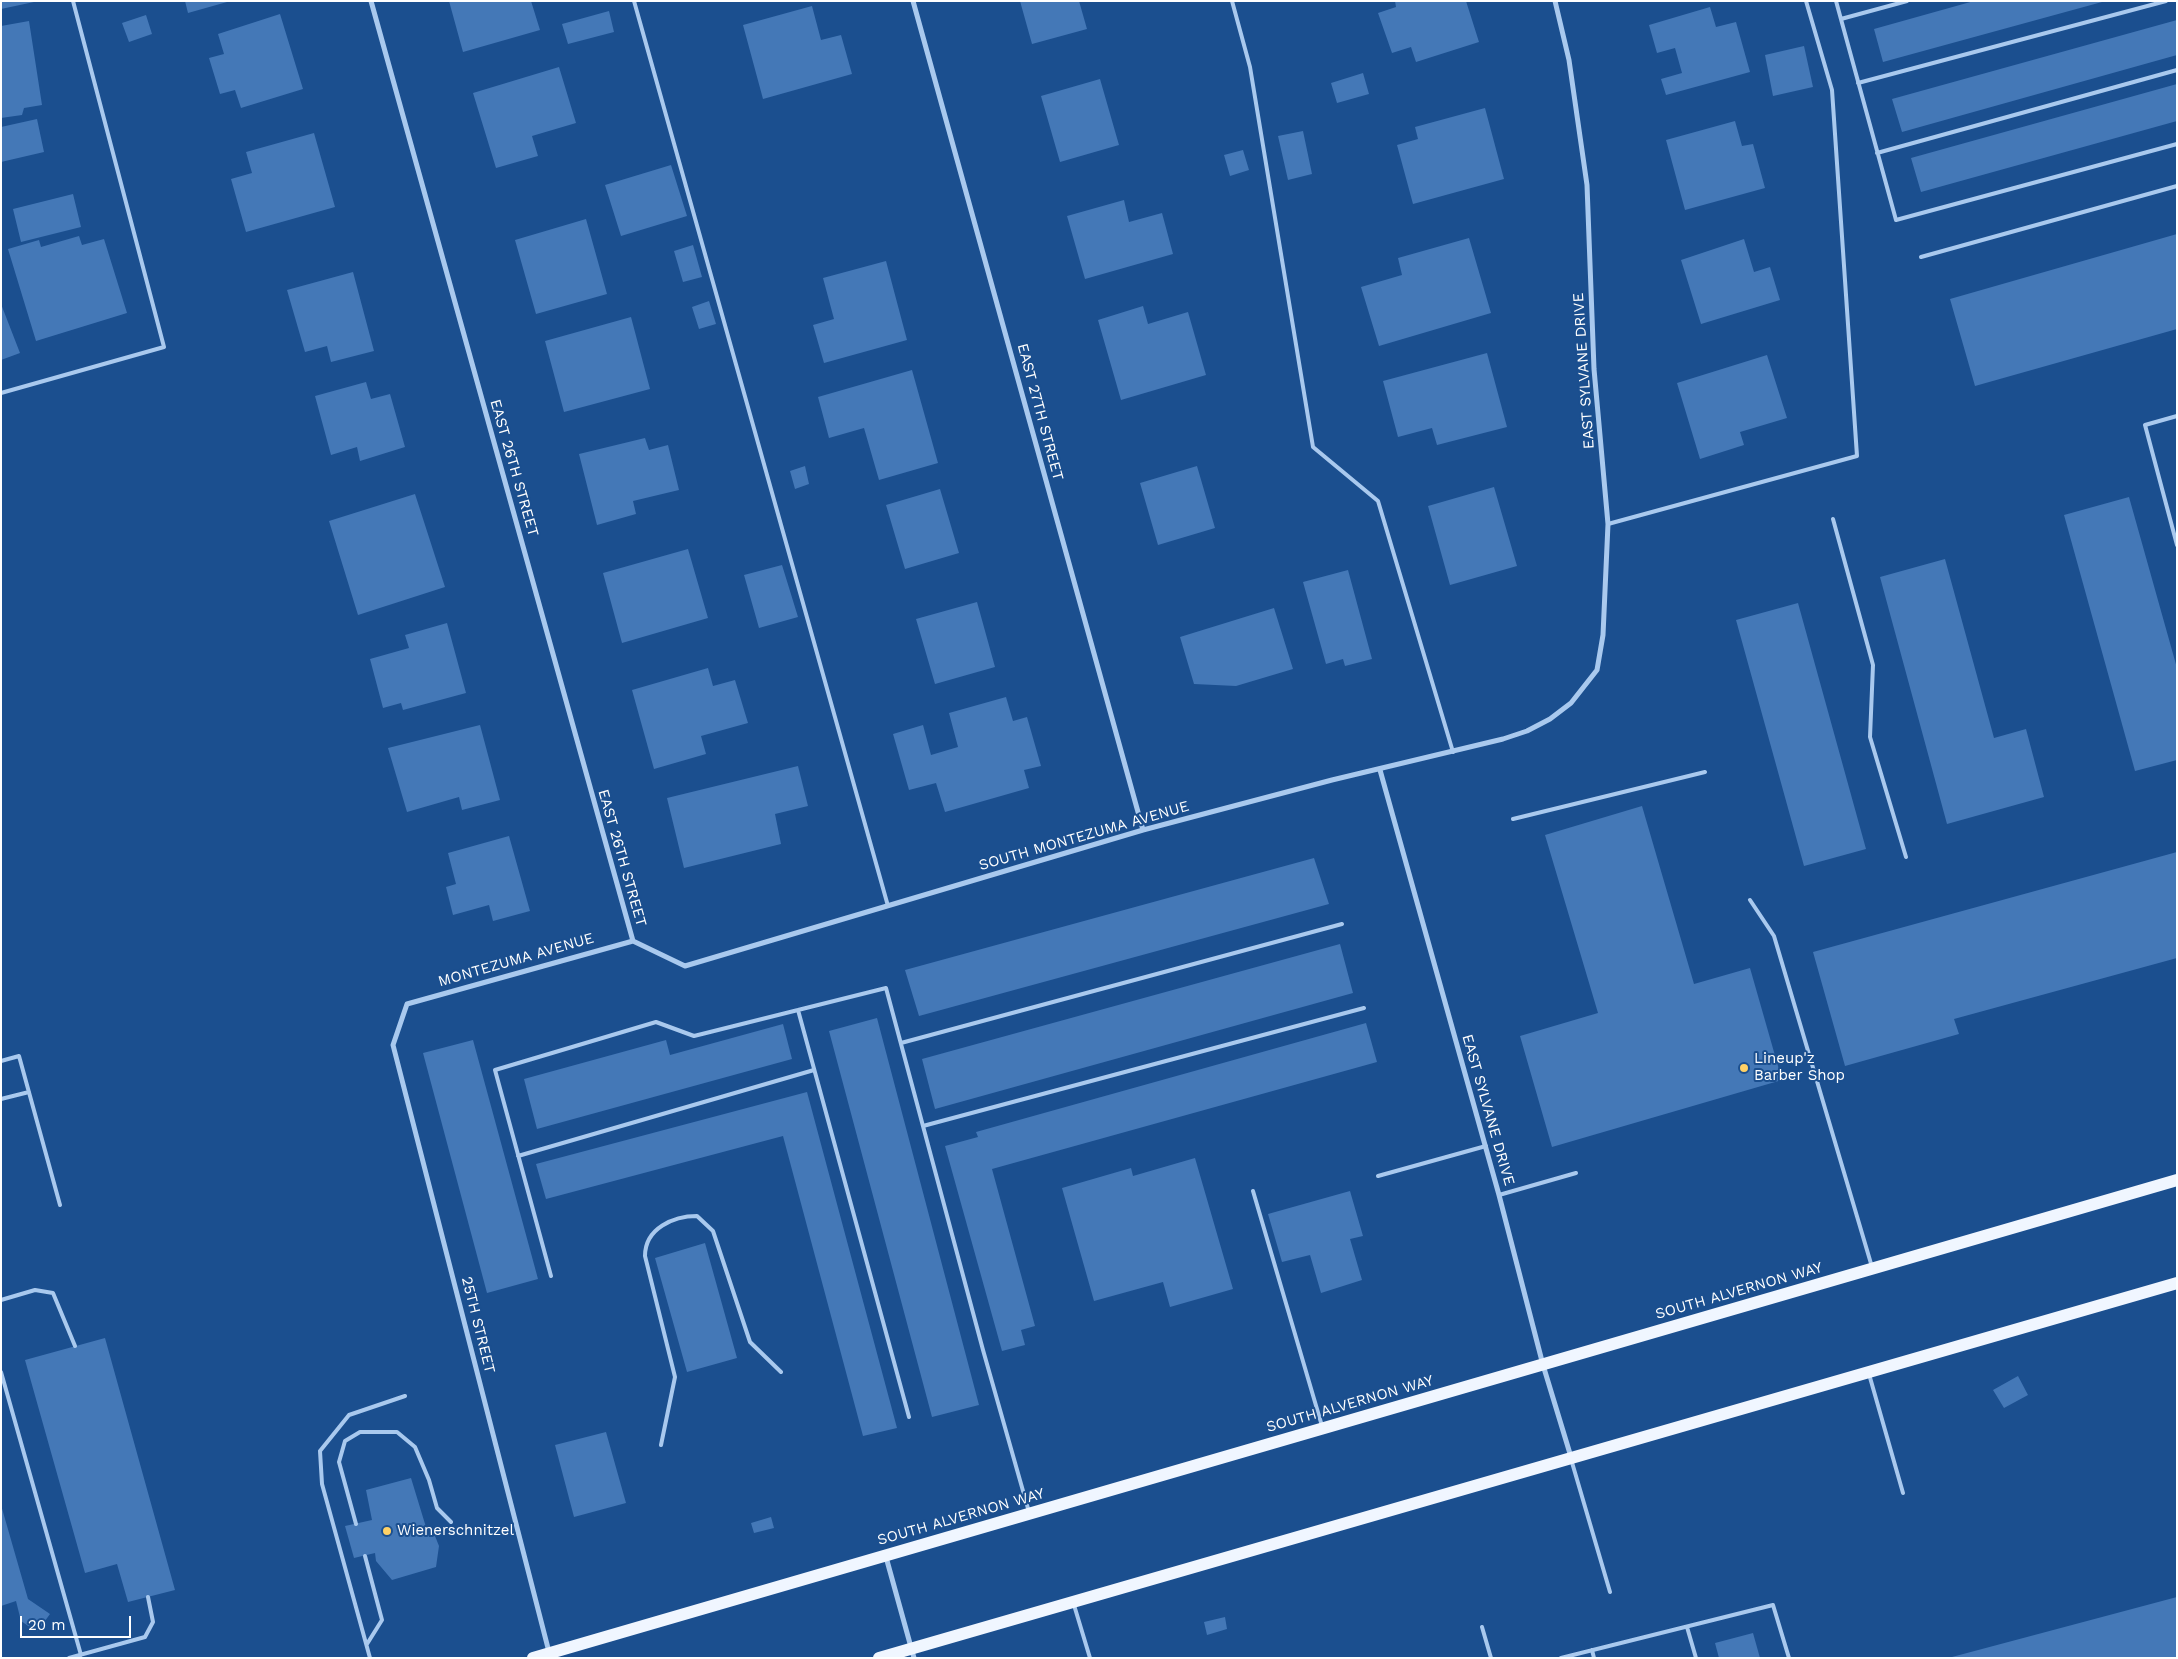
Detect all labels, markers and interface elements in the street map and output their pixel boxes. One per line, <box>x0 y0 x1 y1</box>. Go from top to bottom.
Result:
street label: EAST SYLVANE DRIVE <box>1570 292 1598 450</box>
street label: EAST 27TH STREET <box>1013 342 1067 482</box>
street label: EAST 26TH STREET <box>486 397 542 539</box>
street label: EAST 26TH STREET <box>594 787 650 929</box>
street label: SOUTH MONTEZUMA AVENUE <box>977 797 1191 875</box>
street label: MONTEZUMA AVENUE <box>436 929 596 991</box>
street label: EAST SYLVANE DRIVE <box>1458 1032 1518 1188</box>
place label: Lineup'z Barber Shop <box>1754 1050 1845 1085</box>
marker: Lineup'z Barber Shop <box>1738 1062 1750 1074</box>
street label: SOUTH ALVERNON WAY <box>1653 1259 1825 1323</box>
street label: 25TH STREET <box>457 1275 499 1375</box>
street label: SOUTH ALVERNON WAY <box>1264 1372 1436 1436</box>
street label: SOUTH ALVERNON WAY <box>875 1485 1047 1549</box>
place label: Wienerschnitzel <box>397 1522 514 1540</box>
marker: Wienerschnitzel <box>381 1525 393 1537</box>
scale bar <box>22 1606 134 1638</box>
text: 20 m <box>28 1616 66 1634</box>

